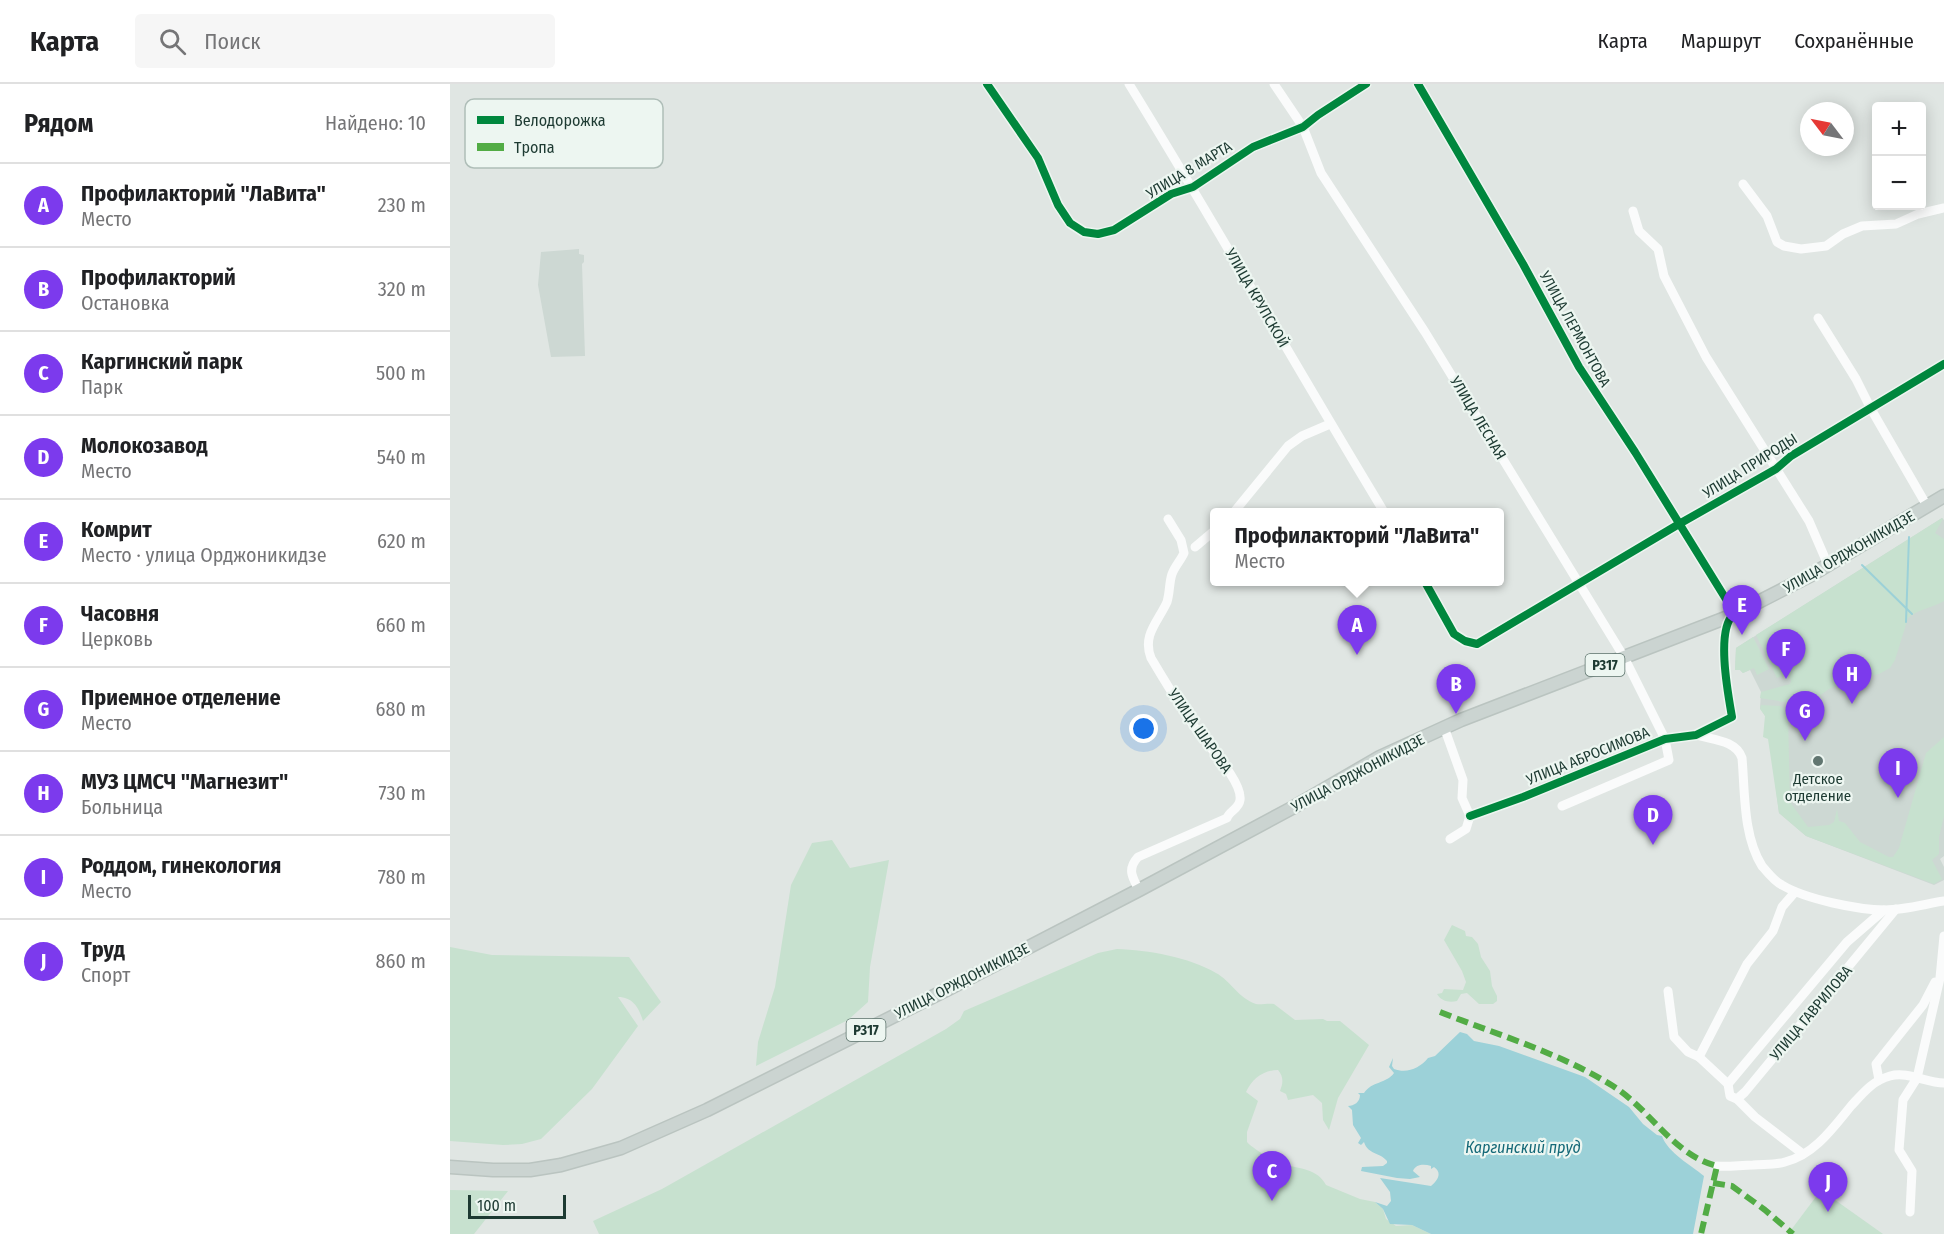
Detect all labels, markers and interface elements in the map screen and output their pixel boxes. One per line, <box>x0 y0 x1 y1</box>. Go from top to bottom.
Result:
search box <box>135 14 555 68</box>
text: Карта <box>30 25 99 58</box>
icon: search <box>156 25 189 58</box>
text: Поиск <box>204 28 261 55</box>
text: Карта <box>1598 28 1648 54</box>
text: Маршрут <box>1681 28 1761 54</box>
text: Сохранённые <box>1794 28 1914 54</box>
legend <box>465 99 663 168</box>
north arrow <box>1800 102 1854 156</box>
map controls <box>1872 102 1926 210</box>
button: + <box>1872 102 1926 156</box>
text: Рядом <box>24 108 93 139</box>
text: Найдено: 10 <box>325 111 426 135</box>
text: Велодорожка <box>514 111 606 130</box>
street label: УЛИЦА 8 МАРТА <box>1142 137 1235 203</box>
text: Тропа <box>514 138 555 157</box>
button: − <box>1872 156 1926 210</box>
text: Профилакторий "ЛаВита" <box>81 180 326 207</box>
text: A <box>38 193 49 217</box>
text: 230 m <box>378 193 426 217</box>
text: Место <box>81 207 132 231</box>
street label: УЛИЦА КРУПСКОЙ <box>1221 244 1293 351</box>
text: Профилакторий <box>81 264 236 291</box>
street label: УЛИЦА ЛЕРМОНТОВА <box>1535 267 1614 390</box>
text: B <box>38 277 49 301</box>
text: 320 m <box>378 277 426 301</box>
text: Остановка <box>81 291 169 315</box>
text: Каргинский парк <box>81 348 243 375</box>
text: C <box>38 361 49 385</box>
text: 500 m <box>376 361 426 385</box>
street label: УЛИЦА ЛЕСНАЯ <box>1446 372 1510 463</box>
text: Парк <box>81 375 123 399</box>
street label: УЛИЦА ПРИРОДЫ <box>1699 430 1801 503</box>
text: Молокозавод <box>81 432 208 459</box>
text: D <box>38 445 49 469</box>
text: 540 m <box>377 445 426 469</box>
text: Место <box>81 459 132 483</box>
street label: УЛИЦА ОРДЖОНИКИДЗЕ <box>1779 507 1918 597</box>
popup <box>1210 508 1504 586</box>
text: Комрит <box>81 516 152 543</box>
text: Профилакторий "ЛаВита" <box>1235 522 1479 549</box>
text: E <box>39 529 48 553</box>
text: 620 m <box>377 529 426 553</box>
text: Место · улица Орджоникидзе <box>81 543 327 567</box>
text: Место <box>1235 549 1285 573</box>
pin: E <box>1722 586 1762 635</box>
text: Часовня <box>81 600 159 627</box>
pin: A <box>1338 606 1376 655</box>
text: F <box>39 613 48 637</box>
text: 660 m <box>376 613 426 637</box>
text: Церковь <box>81 627 153 651</box>
pin: F <box>1766 630 1806 679</box>
road number: Р317 <box>1586 654 1624 676</box>
pin: H <box>1832 654 1872 704</box>
pin: B <box>1436 664 1476 714</box>
text: Приемное отделение <box>81 684 281 711</box>
street label: УЛИЦА ШАРОВА <box>1164 685 1236 777</box>
pin: G <box>1786 692 1824 741</box>
text: G <box>38 697 49 721</box>
text: 680 m <box>376 697 426 721</box>
text: Место <box>81 711 132 735</box>
your location <box>1129 714 1158 743</box>
street label: УЛИЦА АБРОСИМОВА <box>1523 723 1652 789</box>
street label: УЛИЦА ОРДЖОНИКИДЗЕ <box>1287 730 1428 816</box>
pin: I <box>1878 748 1918 798</box>
marker: Детское отделение <box>1811 754 1825 768</box>
text: МУЗ ЦМСЧ "Магнезит" <box>81 768 288 795</box>
place label: Детское отделение <box>1785 770 1851 805</box>
text: H <box>37 781 50 805</box>
text: 730 m <box>379 781 426 805</box>
text: Больница <box>81 795 163 819</box>
pin: D <box>1634 796 1672 845</box>
text: Роддом, гинекология <box>81 852 281 879</box>
text: I <box>41 865 46 889</box>
text: 780 m <box>378 865 426 889</box>
text: Место <box>81 879 132 903</box>
text: Труд <box>81 936 125 963</box>
street label: УЛИЦА ОРЖДОНИКИДЗЕ <box>891 939 1032 1023</box>
text: J <box>41 949 46 973</box>
text: 860 m <box>376 949 426 973</box>
street label: УЛИЦА ГАВРИЛОВА <box>1766 962 1856 1065</box>
text: Спорт <box>81 963 130 987</box>
road number: Р317 <box>846 1019 886 1041</box>
water label: Каргинский пруд <box>1465 1138 1581 1157</box>
pin: C <box>1252 1152 1292 1201</box>
pin: J <box>1808 1162 1848 1212</box>
scale bar <box>468 1192 566 1220</box>
text: 100 m <box>477 1196 516 1215</box>

